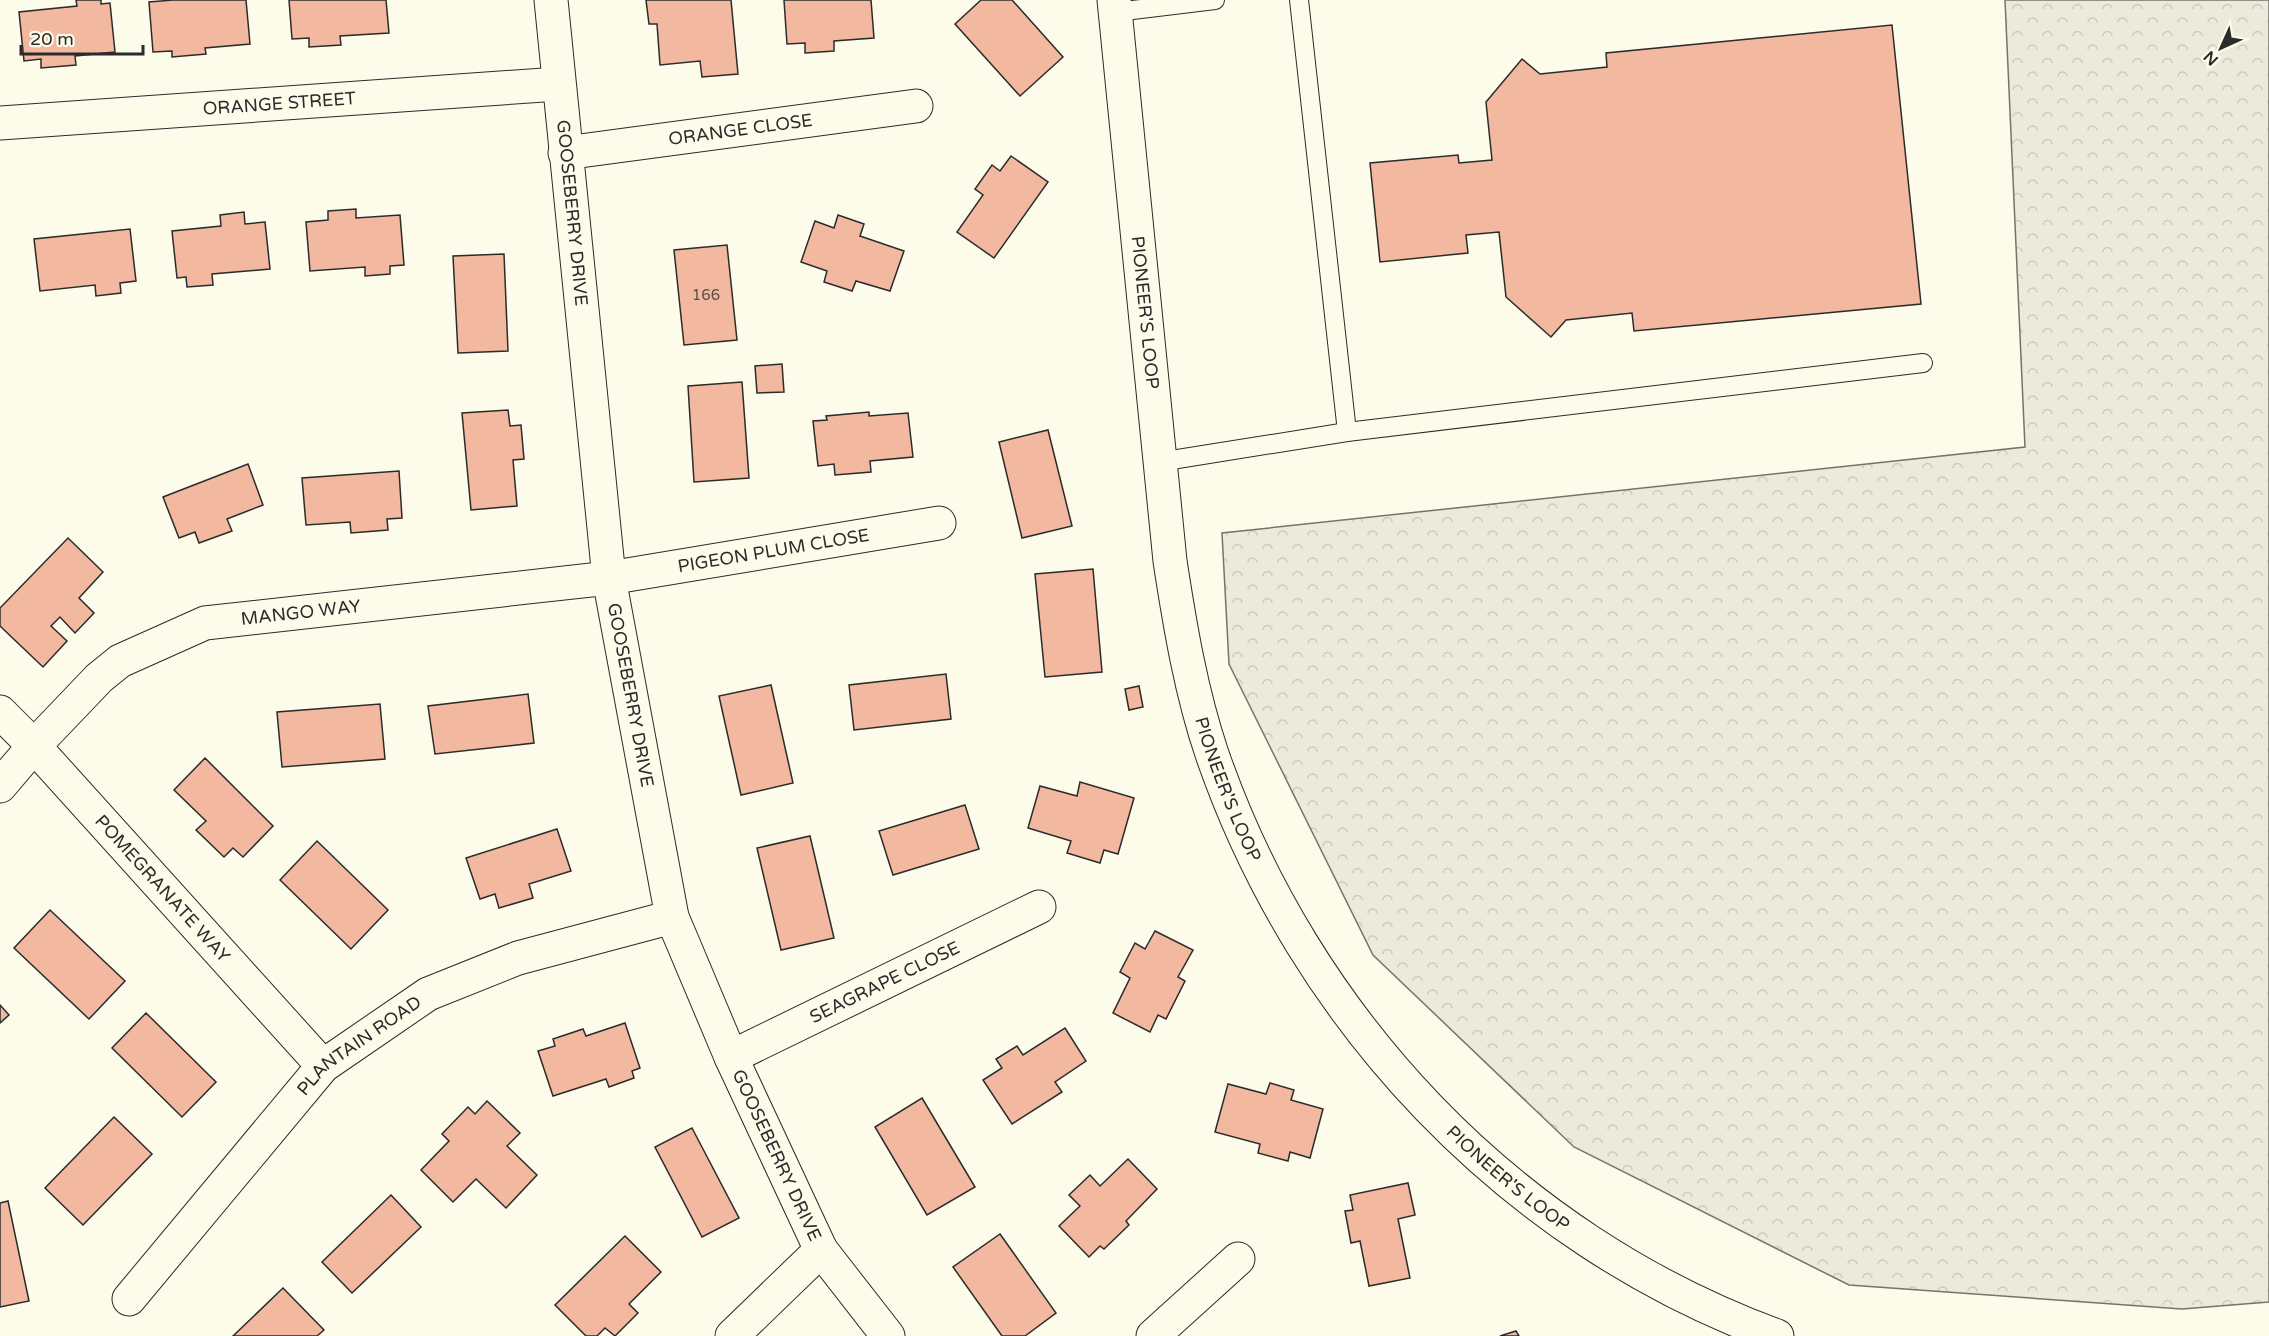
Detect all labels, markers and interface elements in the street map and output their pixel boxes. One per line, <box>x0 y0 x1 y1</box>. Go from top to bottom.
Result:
scale bar <box>21 18 142 56</box>
north arrow <box>2191 18 2251 78</box>
text: 20 m <box>30 28 74 50</box>
text: N <box>2199 46 2223 70</box>
street label: ORANGE STREET <box>202 87 357 120</box>
street label: ORANGE CLOSE <box>667 109 814 150</box>
street label: GOOSEBERRY DRIVE <box>552 119 593 307</box>
street label: PIONEER'S LOOP <box>1127 235 1164 390</box>
house number: 166 <box>692 286 720 304</box>
street label: PIGEON PLUM CLOSE <box>676 524 871 577</box>
street label: MANGO WAY <box>240 595 362 630</box>
street label: GOOSEBERRY DRIVE <box>603 601 659 789</box>
street label: PIONEER'S LOOP <box>1190 714 1266 865</box>
street label: POMEGRANATE WAY <box>90 810 235 967</box>
street label: SEAGRAPE CLOSE <box>806 936 963 1028</box>
street label: PLANTAIN ROAD <box>292 991 425 1100</box>
street label: GOOSEBERRY DRIVE <box>727 1066 826 1245</box>
street label: PIONEER'S LOOP <box>1442 1121 1574 1236</box>

